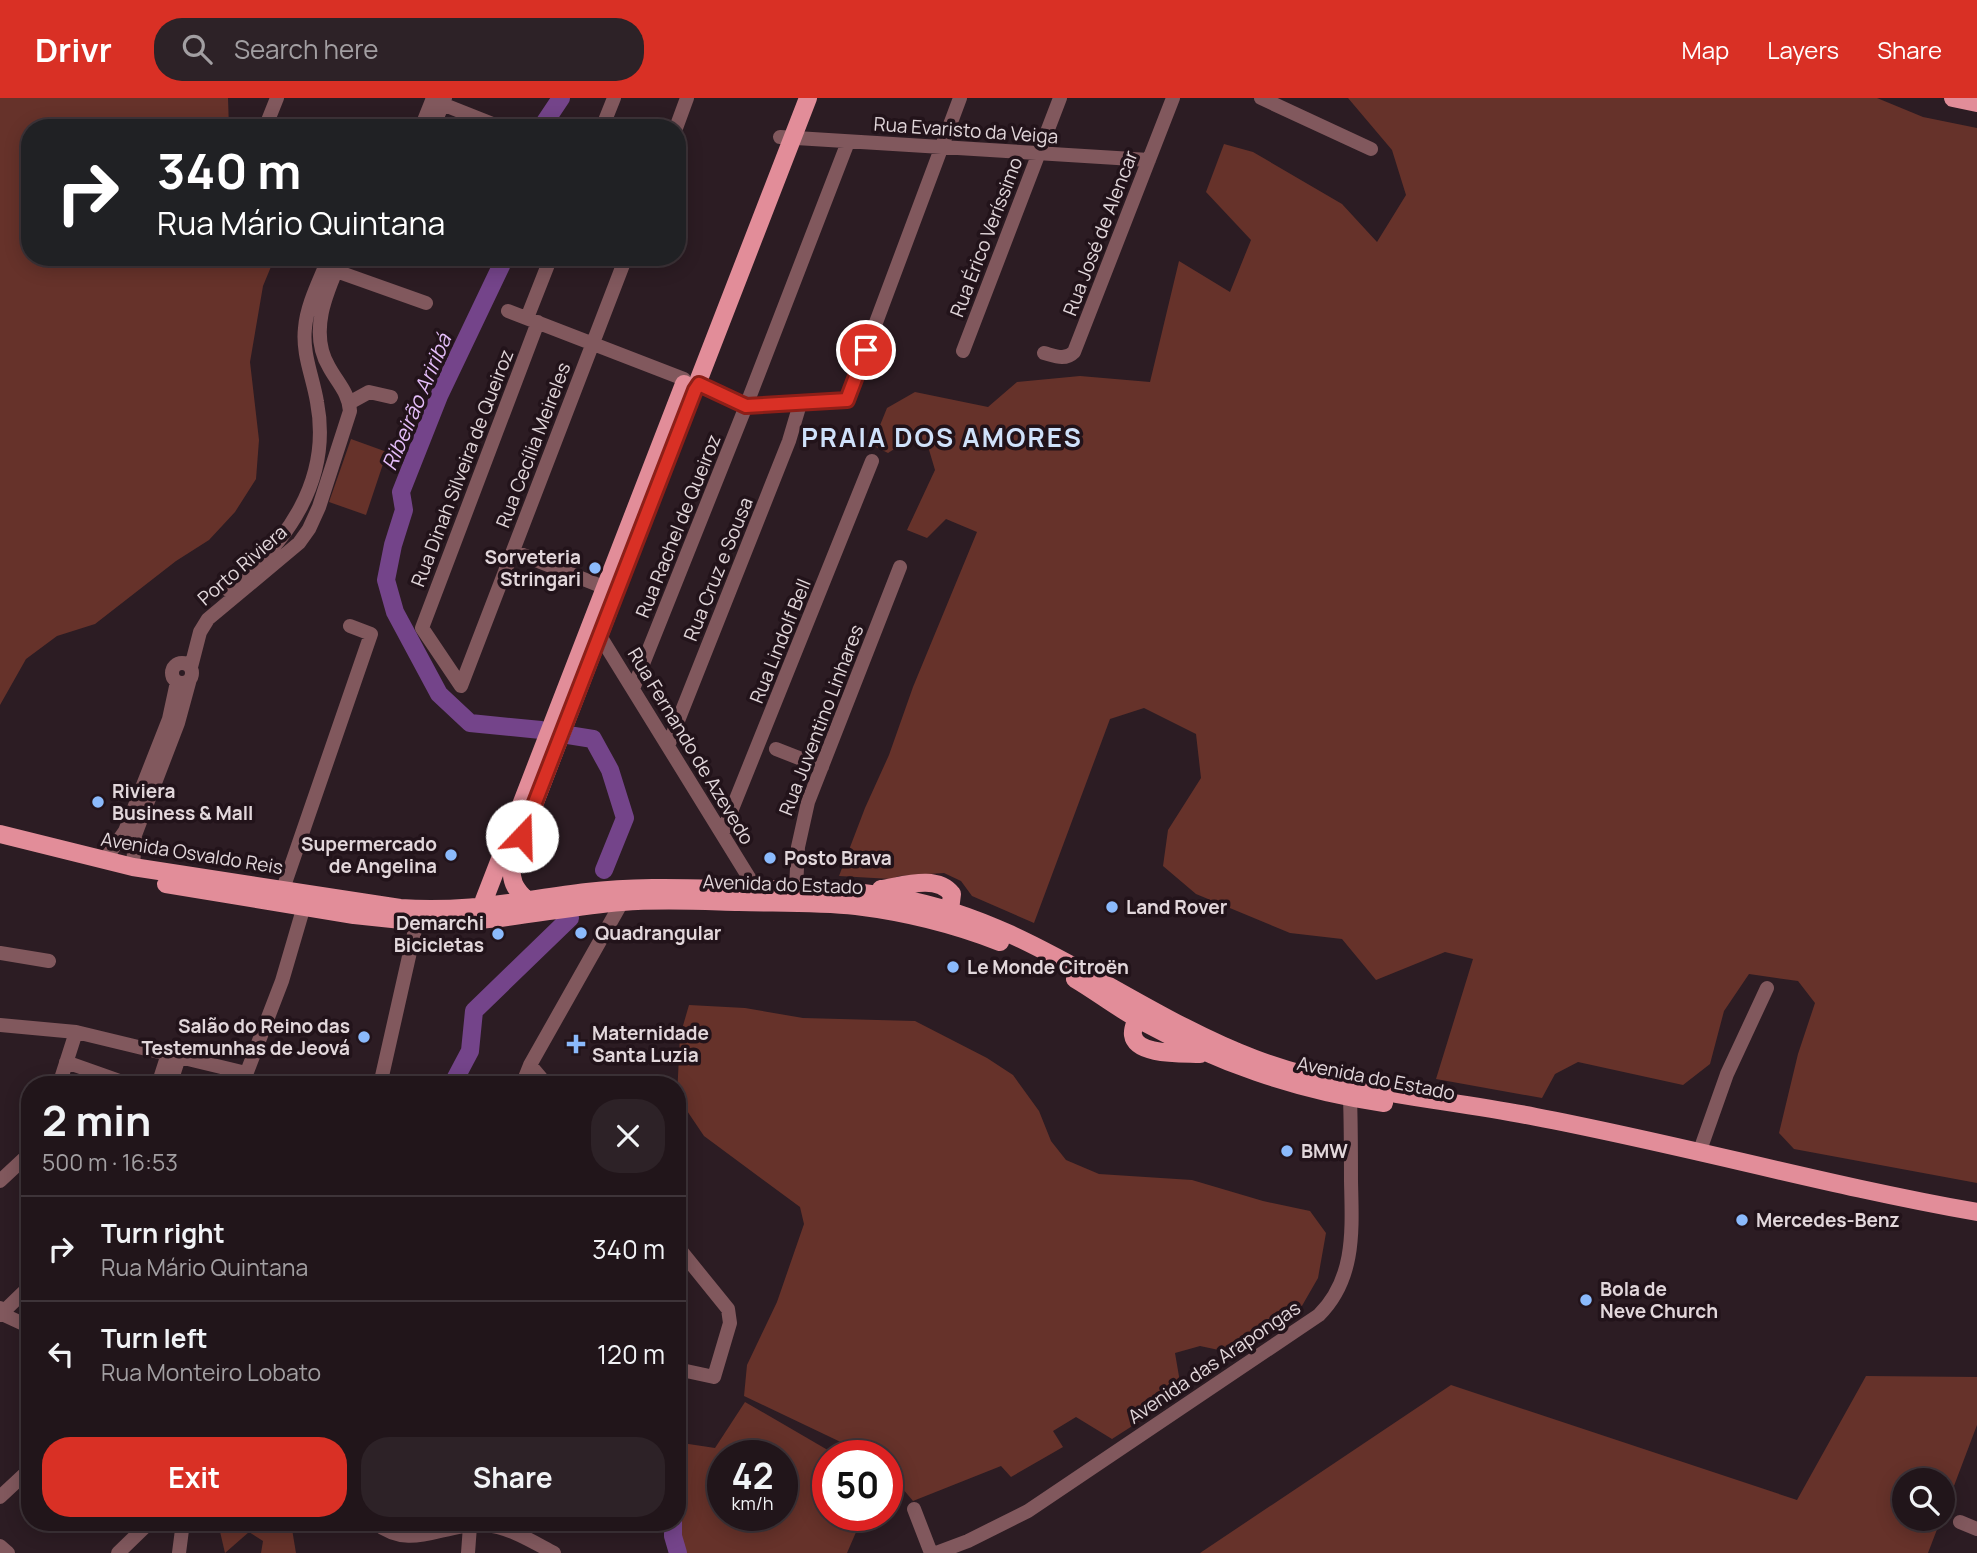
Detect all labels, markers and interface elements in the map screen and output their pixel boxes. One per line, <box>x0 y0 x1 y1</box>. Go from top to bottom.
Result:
search box <box>154 18 644 81</box>
text: Drivr <box>35 27 112 72</box>
icon: search <box>178 30 216 68</box>
text: Search here <box>234 31 378 67</box>
text: Map <box>1682 33 1729 66</box>
text: Layers <box>1767 33 1839 66</box>
text: Share <box>1877 33 1942 66</box>
street label: Rua Evaristo da Veiga <box>873 111 1059 149</box>
text: 340 m <box>157 137 301 204</box>
icon: right <box>42 147 133 238</box>
street label: Rua José de Alencar <box>1057 147 1144 319</box>
street label: Rua Érico Veríssimo <box>944 153 1028 321</box>
text: Rua Mário Quintana <box>157 201 445 245</box>
pin <box>836 320 896 380</box>
water label: Ribeirão Ariribá <box>375 328 458 474</box>
icon: arrive <box>847 331 885 369</box>
street label: Rua Dinah Silveira de Queiroz <box>405 346 519 590</box>
street label: Rua Cecília Meireles <box>490 359 577 531</box>
district label: PRAIA DOS AMORES <box>801 419 1083 455</box>
street label: Rua Rachel de Queiroz <box>629 430 727 622</box>
street label: Rua Cruz e Sousa <box>677 493 759 645</box>
street label: Porto Riviera <box>192 519 292 611</box>
place label: Sorveteria Stringari <box>485 544 581 592</box>
marker: Sorveteria Stringari <box>587 560 603 576</box>
street label: Rua Lindolf Bell <box>743 575 817 707</box>
street label: Rua Juventino Linhares <box>773 621 869 819</box>
street label: Rua Fernando de Azevedo <box>622 643 760 849</box>
place label: Riviera Business & Mall <box>112 778 253 826</box>
marker: Riviera Business & Mall <box>90 794 106 810</box>
position arrow <box>485 799 559 873</box>
street label: Avenida Osvaldo Reis <box>99 826 285 880</box>
place label: Supermercado de Angelina <box>301 831 437 879</box>
place label: Posto Brava <box>784 845 892 871</box>
marker: Supermercado de Angelina <box>443 847 459 863</box>
marker: Posto Brava <box>762 850 778 866</box>
street label: Avenida do Estado <box>702 868 864 900</box>
place label: Land Rover <box>1126 894 1228 920</box>
marker: Land Rover <box>1104 899 1120 915</box>
place label: Demarchi Bicicletas <box>394 910 484 958</box>
place label: Quadrangular <box>595 920 722 946</box>
marker: Quadrangular <box>573 925 589 941</box>
marker: Demarchi Bicicletas <box>490 926 506 942</box>
place label: Le Monde Citroën <box>967 954 1129 980</box>
marker: Le Monde Citroën <box>945 959 961 975</box>
place label: Salão do Reino das Testemunhas de Jeová <box>141 1013 350 1061</box>
place label: Maternidade Santa Luzia <box>592 1020 709 1068</box>
marker: Salão do Reino das Testemunhas de Jeová <box>356 1029 372 1045</box>
marker: Maternidade Santa Luzia <box>566 1034 586 1054</box>
street label: Avenida do Estado <box>1295 1050 1457 1106</box>
text: 2 min <box>42 1091 151 1149</box>
button: close <box>591 1099 665 1173</box>
place label: BMW <box>1301 1138 1348 1164</box>
marker: BMW <box>1279 1143 1295 1159</box>
text: 500 m · 16:53 <box>42 1146 178 1178</box>
place label: Mercedes-Benz <box>1756 1207 1900 1233</box>
marker: Mercedes-Benz <box>1734 1212 1750 1228</box>
text: Turn right <box>101 1215 225 1251</box>
icon: right <box>42 1230 80 1268</box>
text: 340 m <box>592 1231 665 1267</box>
text: Rua Mário Quintana <box>101 1251 308 1283</box>
place label: Bola de Neve Church <box>1600 1276 1718 1324</box>
marker: Bola de Neve Church <box>1578 1292 1594 1308</box>
street label: Avenida das Arapongas <box>1123 1294 1305 1430</box>
text: Turn left <box>101 1320 208 1356</box>
icon: left <box>42 1335 80 1373</box>
text: 120 m <box>597 1336 665 1372</box>
text: Rua Monteiro Lobato <box>101 1356 321 1388</box>
button: Exit <box>42 1437 347 1517</box>
button: Share <box>361 1437 665 1517</box>
speed limit sign: 50 <box>812 1440 903 1531</box>
text: 42 <box>731 1452 774 1500</box>
map controls <box>1892 1468 1955 1531</box>
button: search <box>1892 1468 1955 1531</box>
text: km/h <box>732 1491 773 1515</box>

